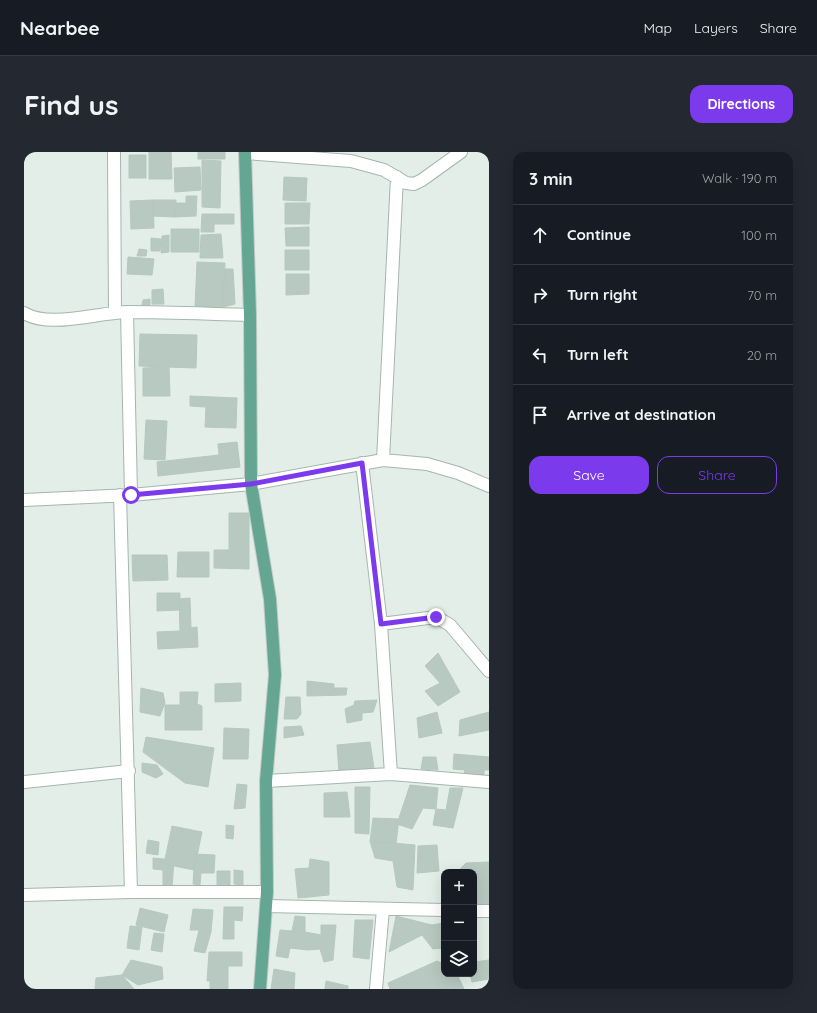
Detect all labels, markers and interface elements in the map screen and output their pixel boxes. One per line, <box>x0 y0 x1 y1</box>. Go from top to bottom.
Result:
text: Nearbee <box>20 16 100 40</box>
text: Map <box>643 19 672 37</box>
text: Layers <box>694 19 738 37</box>
text: Share <box>760 19 797 37</box>
button: Directions <box>690 85 793 123</box>
text: Find us <box>24 87 118 122</box>
text: 3 min <box>529 168 573 189</box>
text: Walk · 190 m <box>702 170 777 186</box>
icon: ahead <box>529 224 551 246</box>
text: Continue <box>567 225 631 244</box>
text: 100 m <box>741 227 777 243</box>
icon: right <box>529 284 551 306</box>
text: Turn right <box>567 285 638 304</box>
text: 70 m <box>747 287 777 303</box>
icon: left <box>529 344 551 366</box>
text: Turn left <box>567 345 629 364</box>
text: 20 m <box>747 347 777 363</box>
icon: arrive <box>529 404 551 426</box>
text: Arrive at destination <box>567 405 716 424</box>
button: Save <box>529 456 649 494</box>
button: Share <box>657 456 777 494</box>
route start <box>122 486 140 504</box>
route end <box>427 608 445 626</box>
map controls <box>441 869 477 977</box>
button: + <box>441 869 477 905</box>
button: − <box>441 905 477 941</box>
button: layers <box>441 941 477 977</box>

